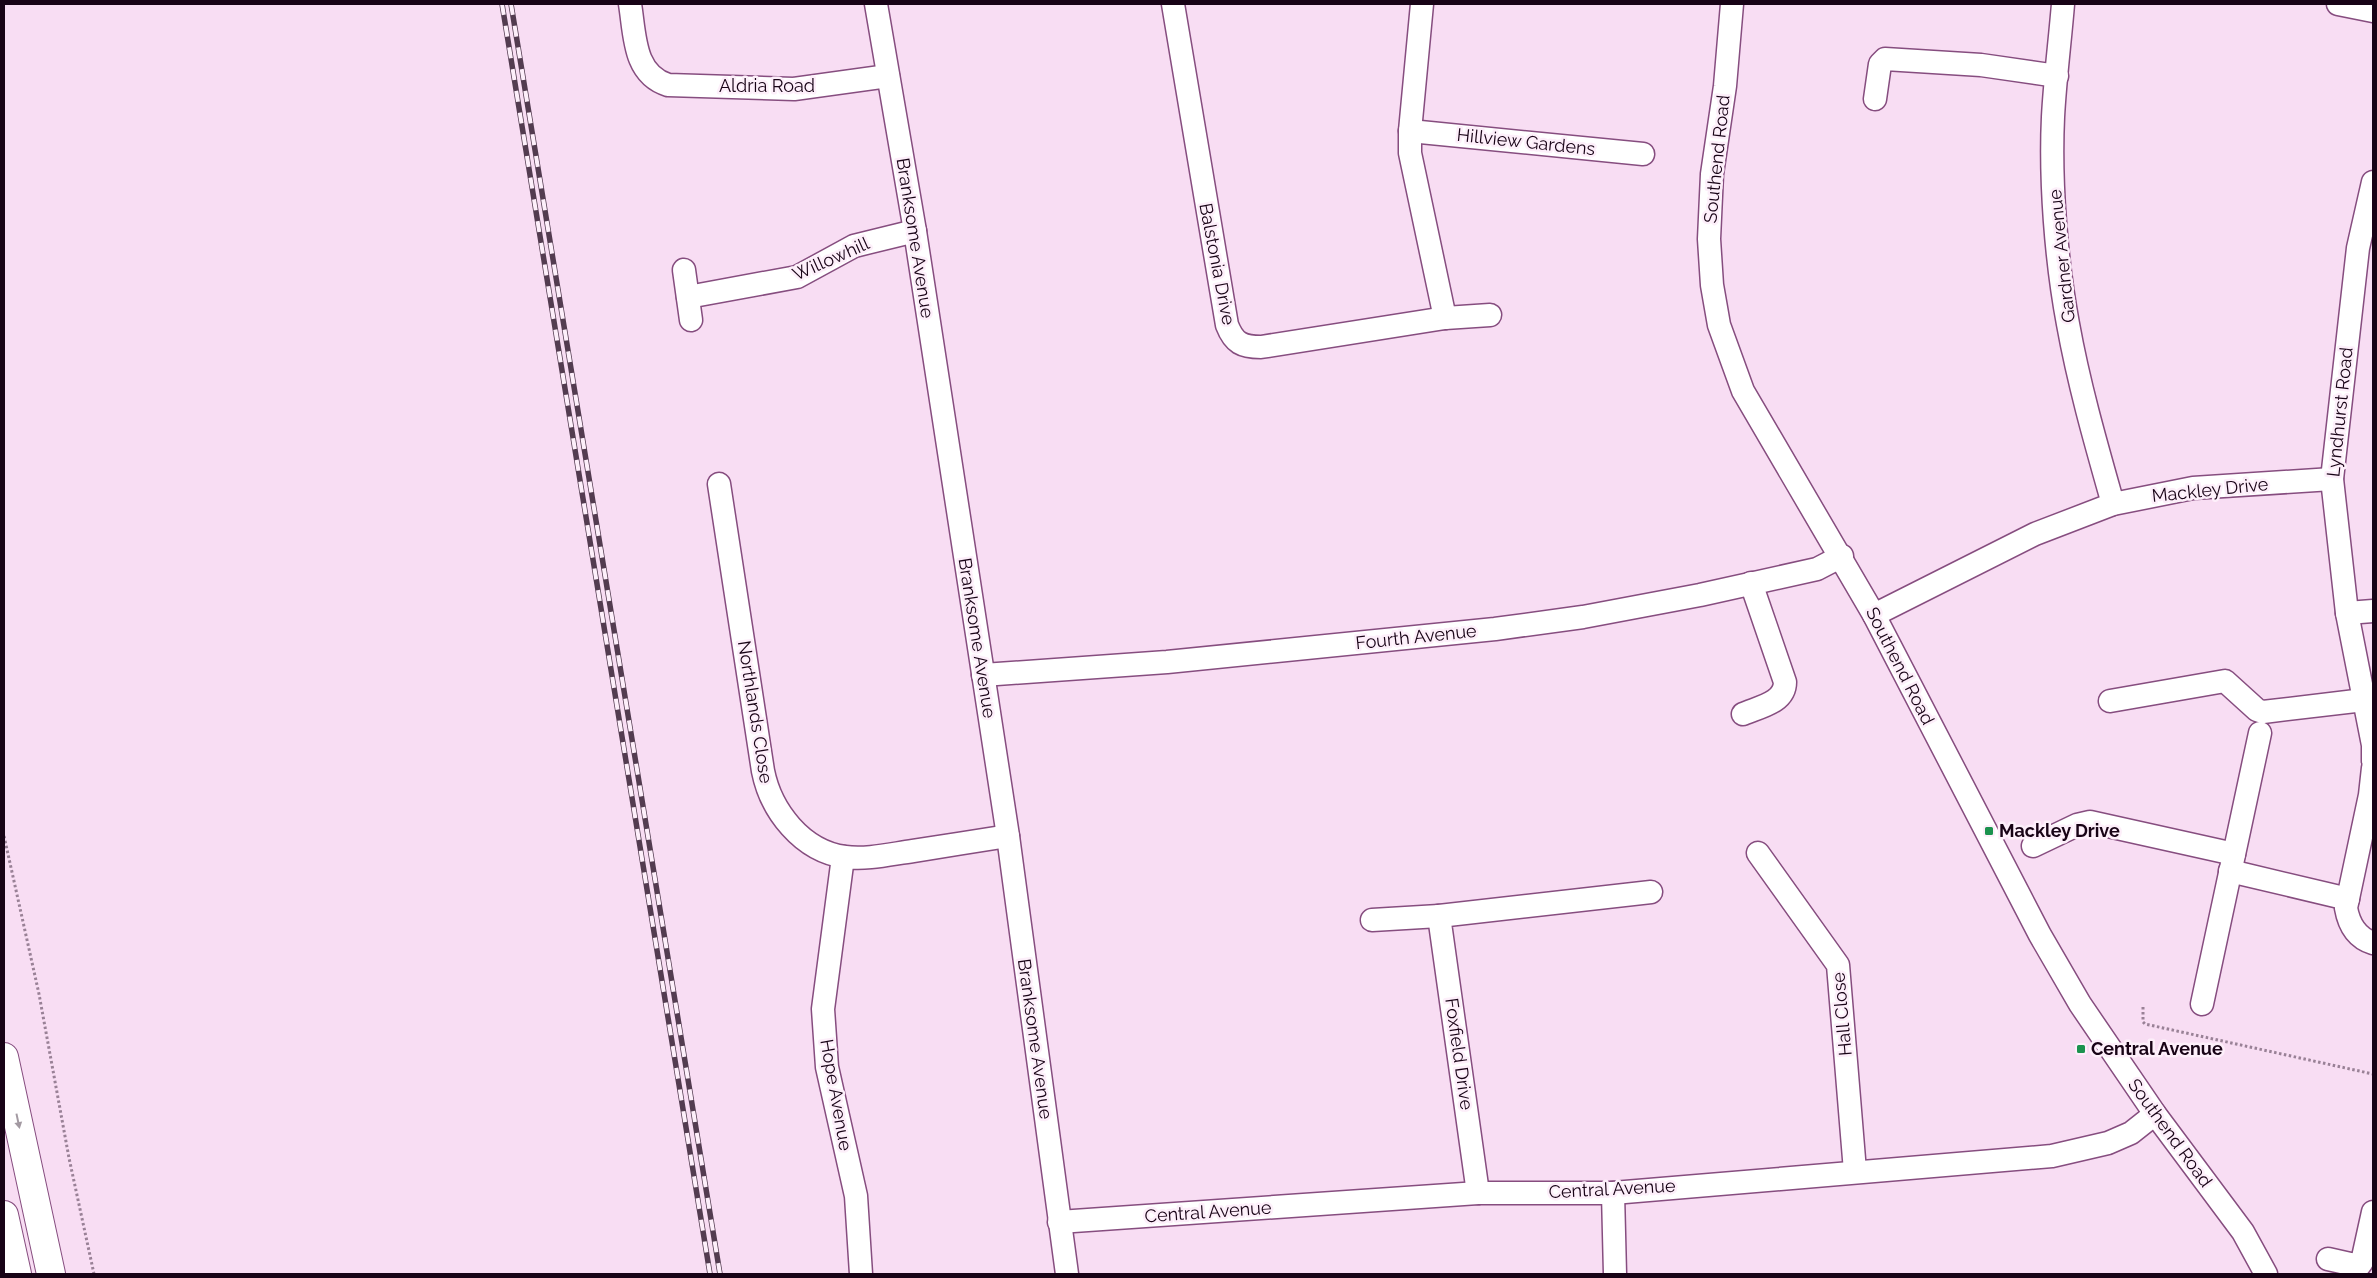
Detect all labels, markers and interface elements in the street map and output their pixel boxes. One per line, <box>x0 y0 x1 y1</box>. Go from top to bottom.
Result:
street label: Aldria Road <box>719 75 815 96</box>
street label: Southend Road <box>1699 94 1734 224</box>
street label: Hillview Gardens <box>1456 124 1597 159</box>
street label: Branksome Avenue <box>892 156 939 320</box>
street label: Gardner Avenue <box>2044 188 2079 324</box>
street label: Balstonia Drive <box>1195 201 1240 327</box>
street label: Willowhill <box>789 232 873 285</box>
street label: Lyndhurst Road <box>2322 346 2357 478</box>
street label: Mackley Drive <box>2151 473 2270 506</box>
street label: Branksome Avenue <box>954 556 1001 720</box>
street label: Southend Road <box>1862 604 1939 728</box>
street label: Fourth Avenue <box>1354 620 1478 653</box>
street label: Northlands Close <box>734 639 777 785</box>
place label: Mackley Drive <box>1999 820 2120 841</box>
marker: Mackley Drive <box>1983 825 1995 837</box>
street label: Branksome Avenue <box>1014 957 1057 1121</box>
street label: Hall Close <box>1827 971 1856 1057</box>
street label: Foxfield Drive <box>1441 997 1478 1112</box>
street label: Hope Avenue <box>816 1038 857 1153</box>
place label: Central Avenue <box>2091 1038 2223 1059</box>
marker: Central Avenue <box>2075 1043 2087 1055</box>
street label: Southend Road <box>2124 1074 2217 1191</box>
one-way arrow <box>14 1114 22 1130</box>
street label: Central Avenue <box>1548 1175 1676 1202</box>
street label: Central Avenue <box>1144 1197 1272 1226</box>

